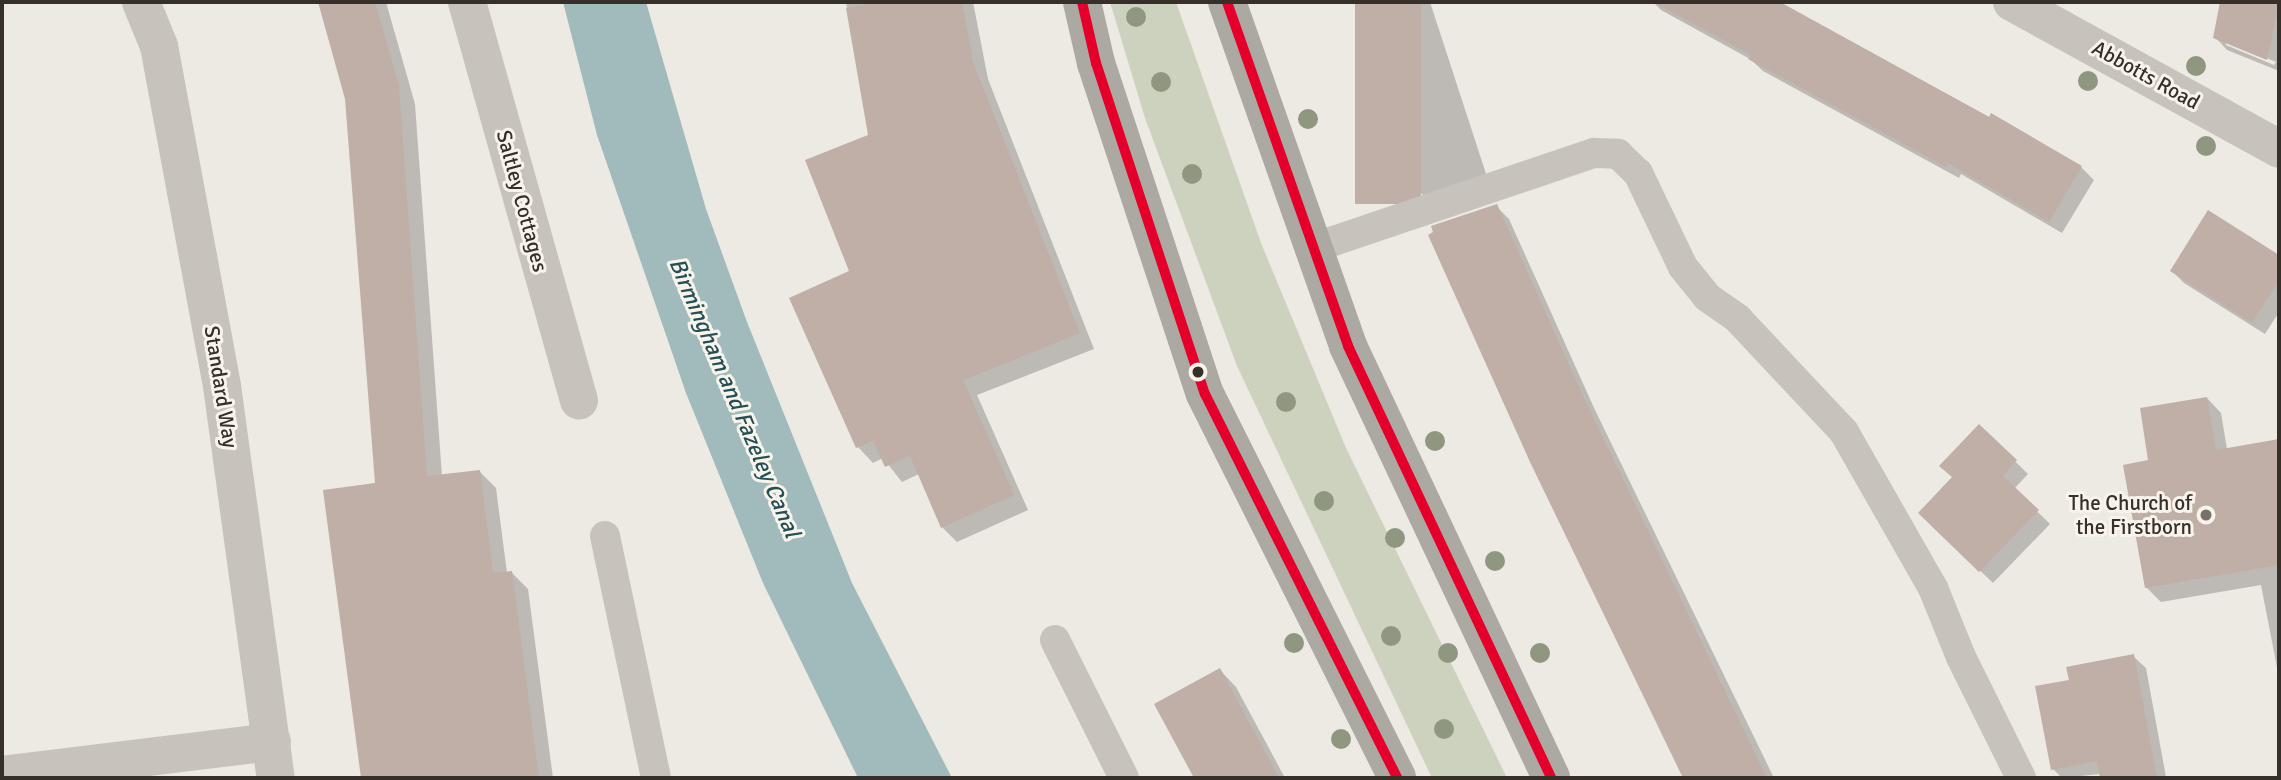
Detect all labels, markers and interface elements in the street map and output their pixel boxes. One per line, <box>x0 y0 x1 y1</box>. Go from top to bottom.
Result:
street label: Abbotts Road <box>2088 35 2204 115</box>
street label: Saltley Cottages <box>491 128 553 274</box>
water label: Birmingham and Fazeley Canal <box>662 254 806 542</box>
street label: Standard Way <box>199 324 243 450</box>
unlabelled marker <box>1191 365 1205 379</box>
place label: The Church of the Firstborn <box>2068 490 2192 540</box>
marker: The Church of the Firstborn <box>2198 507 2214 523</box>

